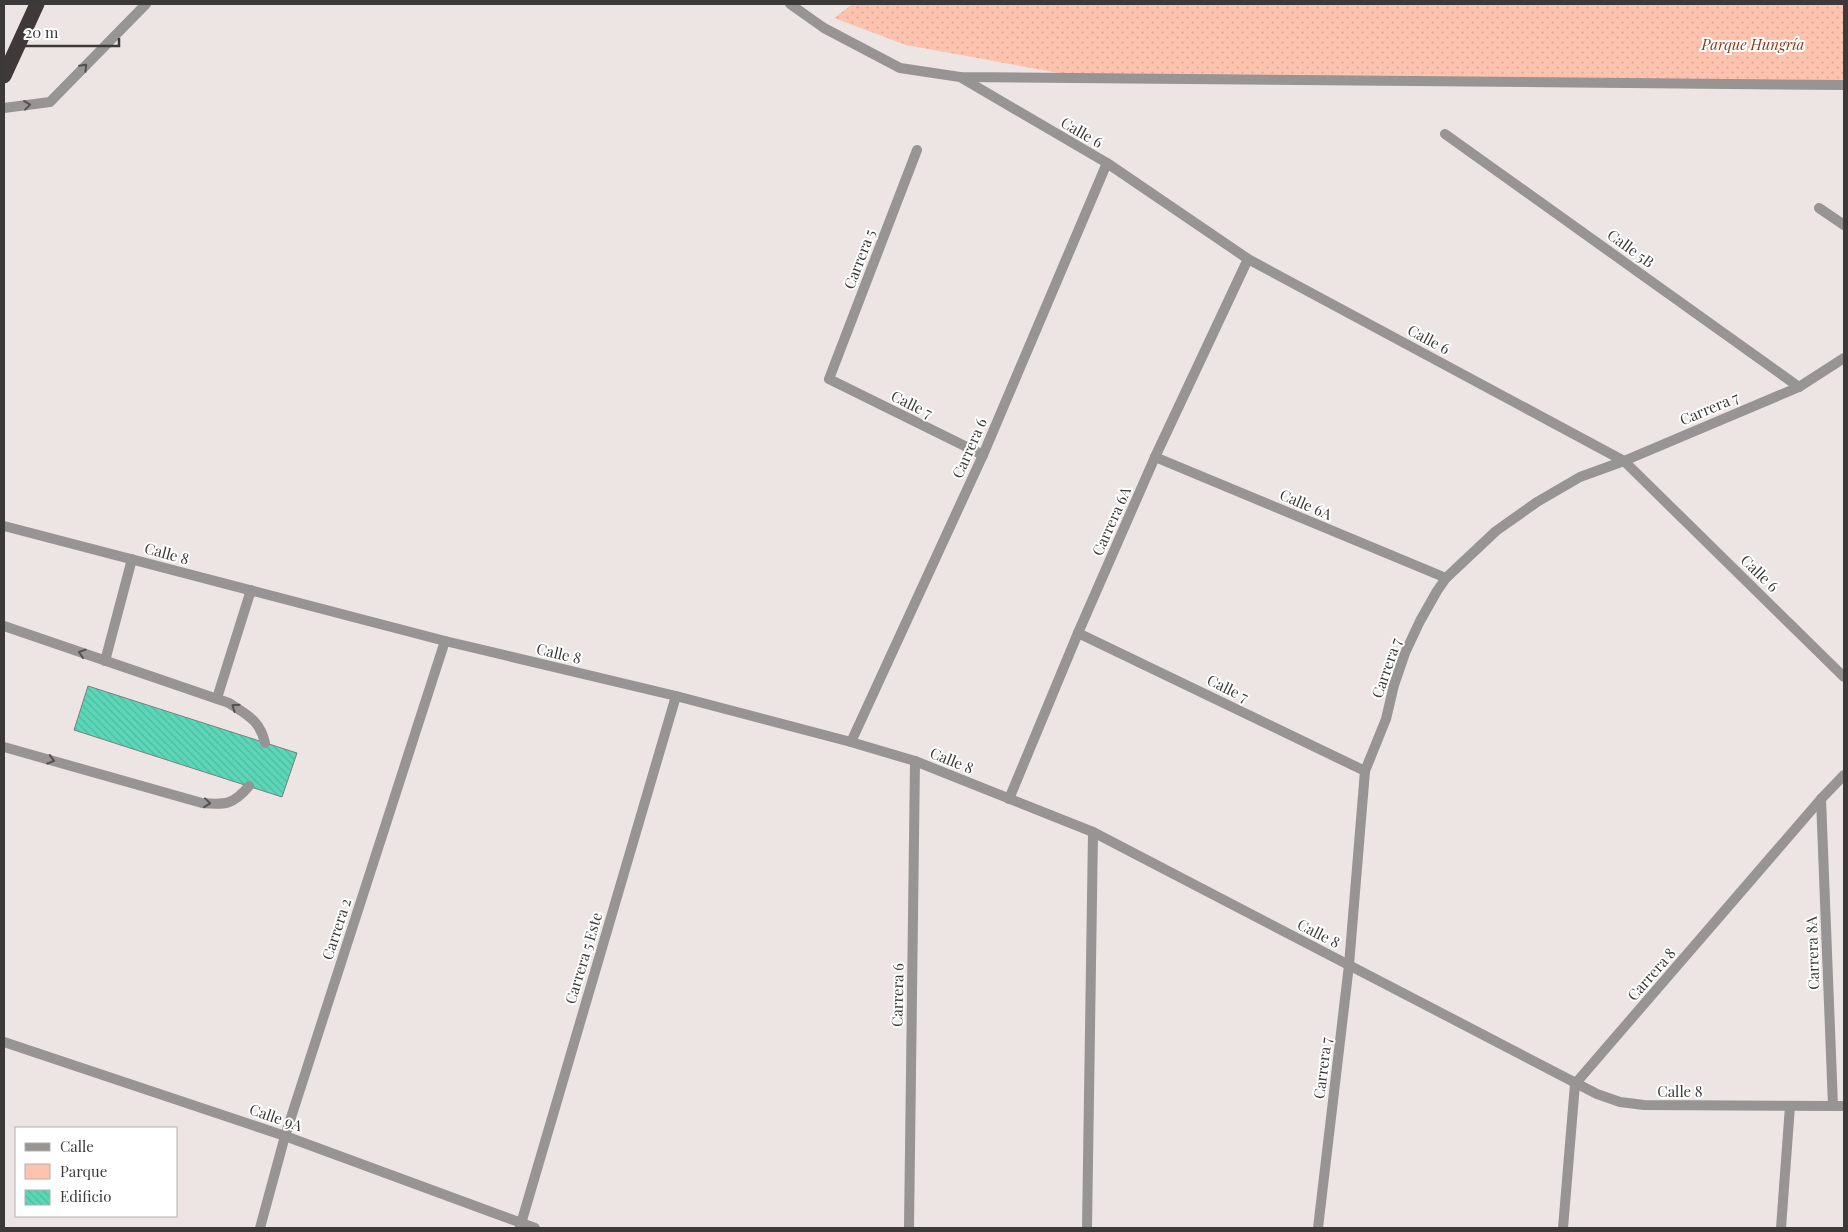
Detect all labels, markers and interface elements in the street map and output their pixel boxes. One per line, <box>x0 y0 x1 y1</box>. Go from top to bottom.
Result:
scale bar <box>18 15 119 47</box>
text: 20 m <box>25 22 59 42</box>
park label: Parque Hungría <box>1701 34 1805 54</box>
one-way arrow <box>78 64 87 73</box>
one-way arrow <box>23 100 31 111</box>
street label: Calle 6 <box>1057 112 1107 152</box>
street label: Calle 5B <box>1604 224 1658 272</box>
street label: Carrera 5 <box>838 226 880 292</box>
street label: Calle 6 <box>1404 320 1454 359</box>
street label: Calle 7 <box>888 385 936 423</box>
street label: Carrera 7 <box>1676 387 1742 429</box>
street label: Carrera 6 <box>947 415 991 481</box>
street label: Carrera 6A <box>1087 483 1135 559</box>
street label: Calle 6A <box>1277 484 1336 524</box>
street label: Calle 8 <box>143 537 192 569</box>
street label: Calle 6 <box>1737 550 1783 596</box>
street label: Carrera 7 <box>1366 635 1406 701</box>
street label: Calle 8 <box>535 638 584 668</box>
one-way arrow <box>78 649 87 659</box>
street label: Calle 7 <box>1204 669 1252 707</box>
one-way arrow <box>231 704 240 714</box>
street label: Calle 8 <box>927 742 977 778</box>
one-way arrow <box>46 754 55 765</box>
one-way arrow <box>203 797 211 808</box>
street label: Carrera 2 <box>317 896 355 962</box>
street label: Carrera 5 Este <box>560 910 606 1006</box>
street label: Calle 8 <box>1294 914 1344 952</box>
street label: Carrera 8A <box>1801 915 1823 990</box>
street label: Carrera 8 <box>1622 943 1680 1005</box>
street label: Carrera 6 <box>886 963 908 1027</box>
street label: Carrera 7 <box>1308 1036 1336 1100</box>
street label: Calle 8 <box>1657 1081 1703 1101</box>
street label: Calle 9A <box>247 1099 306 1136</box>
legend <box>15 1127 178 1217</box>
text: Calle <box>60 1136 94 1156</box>
text: Parque <box>60 1161 107 1181</box>
text: Edificio <box>60 1186 111 1206</box>

